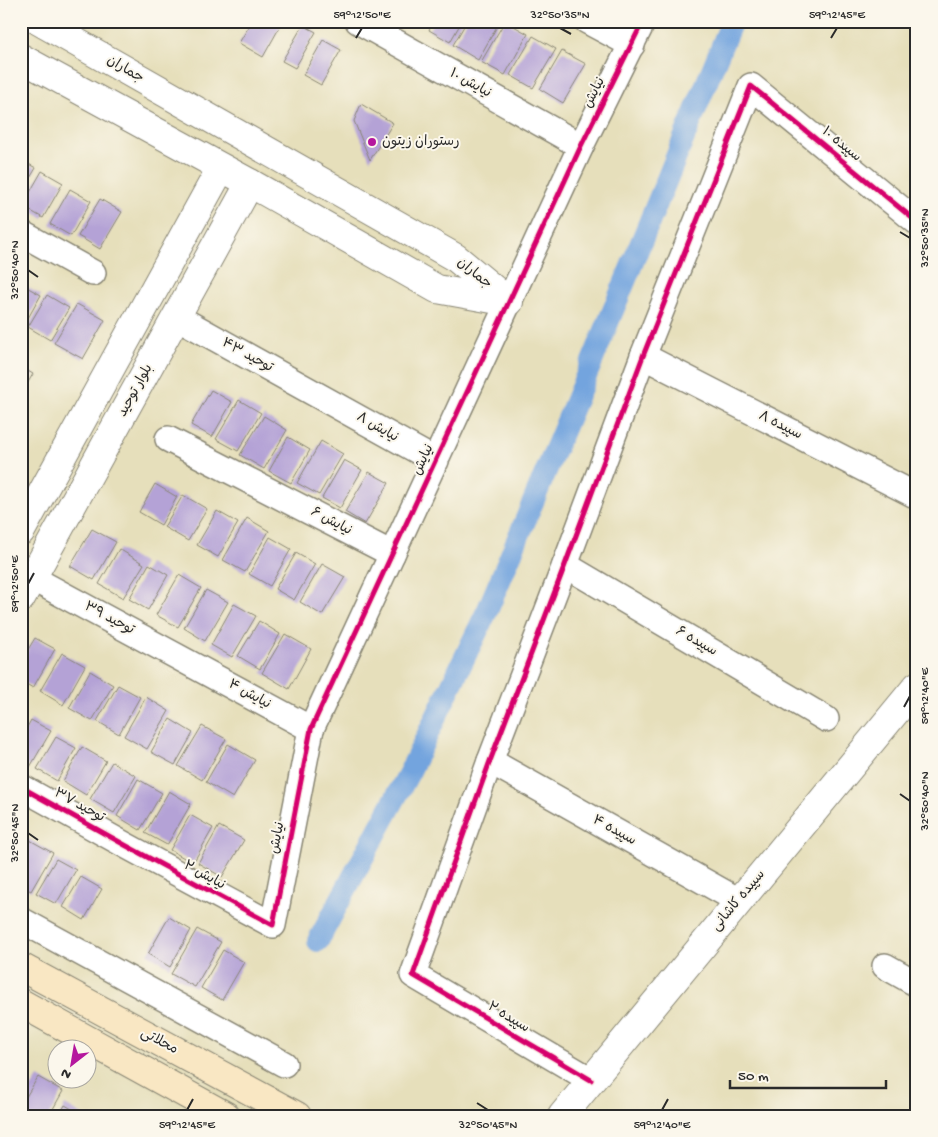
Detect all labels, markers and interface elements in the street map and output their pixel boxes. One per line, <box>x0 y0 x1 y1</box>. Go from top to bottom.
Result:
text: 59°12'50"E <box>333 9 391 23</box>
text: 32°50'35"N <box>529 9 590 23</box>
text: 59°12'45"E <box>809 9 865 23</box>
street label: جماران <box>103 53 147 87</box>
street label: نیایش ۱۰ <box>446 66 494 102</box>
street label: نیایش <box>580 75 610 111</box>
street label: سپیده ۱۰ <box>818 124 864 166</box>
place label: رستوران زیتون <box>382 134 460 151</box>
marker: رستوران زیتون <box>366 136 378 148</box>
text: 32°50'35"N <box>919 208 933 269</box>
text: 32°50'40"N <box>9 240 23 301</box>
street label: جماران <box>453 255 495 293</box>
street label: توحید ۴۳ <box>218 335 277 378</box>
street label: بلوار توحید <box>115 362 157 420</box>
street label: سپیده ۸ <box>755 408 805 444</box>
street label: نیایش ۸ <box>353 409 401 447</box>
street label: نیایش <box>409 442 439 478</box>
street label: نیایش ۶ <box>308 504 354 540</box>
text: 59°12'50"E <box>9 555 23 613</box>
street label: توحید ۳۹ <box>81 599 138 640</box>
street label: سپیده ۶ <box>672 623 720 661</box>
text: 59°12'40"E <box>919 667 933 724</box>
street label: نیایش ۴ <box>225 676 273 714</box>
text: 32°50'40"N <box>919 771 933 832</box>
street label: توحید ۳۷ <box>51 785 108 827</box>
text: 32°50'45"N <box>9 804 23 863</box>
street label: سپیده ۴ <box>589 812 639 850</box>
street label: نیایش <box>267 821 289 855</box>
street label: نیایش ۲ <box>180 858 228 894</box>
street label: سپیده کاشانی <box>708 867 770 935</box>
street label: سپیده ۲ <box>484 999 532 1037</box>
street label: محلاتی <box>137 1025 181 1059</box>
north arrow <box>48 1040 98 1090</box>
scale bar <box>730 1057 887 1089</box>
text: N <box>58 1063 75 1083</box>
text: 50 m <box>738 1068 769 1086</box>
text: 59°12'45"E <box>159 1119 215 1133</box>
text: 32°50'45"N <box>458 1119 517 1133</box>
text: 59°12'40"E <box>634 1119 691 1133</box>

